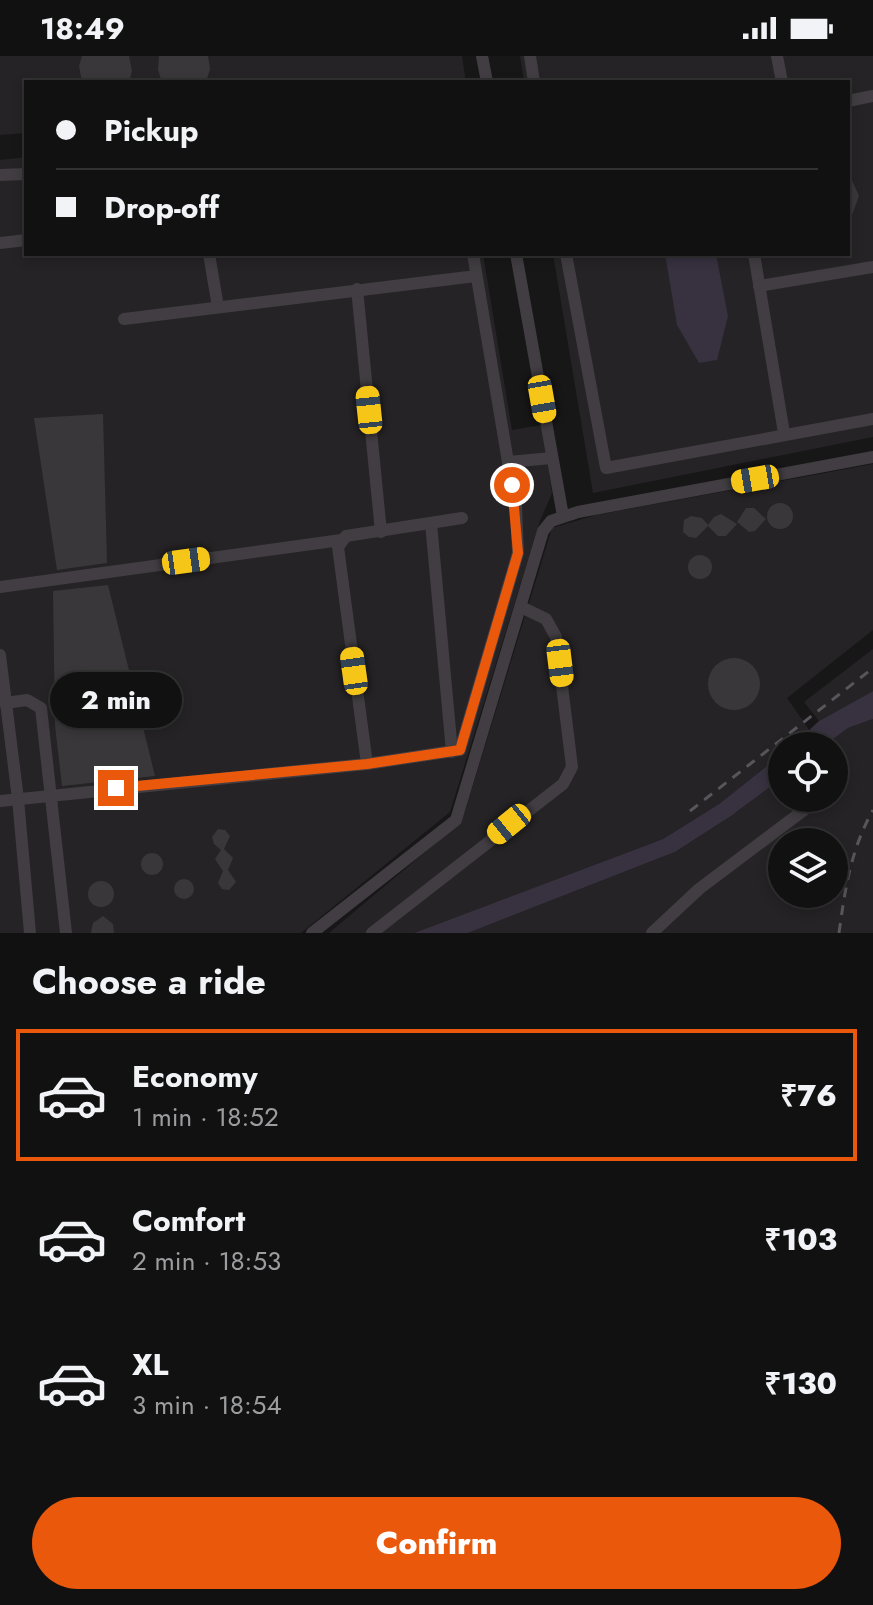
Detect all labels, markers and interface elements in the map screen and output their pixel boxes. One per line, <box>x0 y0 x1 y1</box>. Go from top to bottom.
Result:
text: 18:49 <box>40 7 125 50</box>
text: Pickup <box>104 109 199 152</box>
text: Drop-off <box>104 186 219 229</box>
car <box>526 373 558 425</box>
car <box>355 385 383 435</box>
car <box>729 463 781 495</box>
route start <box>494 467 530 503</box>
car <box>161 546 211 576</box>
car <box>545 638 575 688</box>
car <box>339 646 369 696</box>
callout: 2 min <box>50 672 182 728</box>
text: 2 min <box>81 681 151 719</box>
map controls <box>768 732 848 908</box>
button: locate <box>768 732 848 812</box>
route end <box>98 770 134 806</box>
car <box>483 800 535 848</box>
button: layers <box>768 828 848 908</box>
text: Choose a ride <box>32 955 266 1007</box>
text: Economy <box>132 1055 258 1098</box>
icon: car <box>36 1059 108 1131</box>
text: ₹76 <box>780 1074 837 1117</box>
text: 1 min · 18:52 <box>132 1098 279 1136</box>
text: Comfort <box>132 1199 245 1242</box>
icon: car <box>36 1203 108 1275</box>
text: ₹103 <box>764 1218 837 1261</box>
text: 2 min · 18:53 <box>132 1242 281 1280</box>
text: XL <box>132 1343 168 1386</box>
icon: car <box>36 1347 108 1419</box>
text: ₹130 <box>764 1362 837 1405</box>
text: 3 min · 18:54 <box>132 1386 282 1424</box>
button: Confirm <box>32 1497 841 1589</box>

